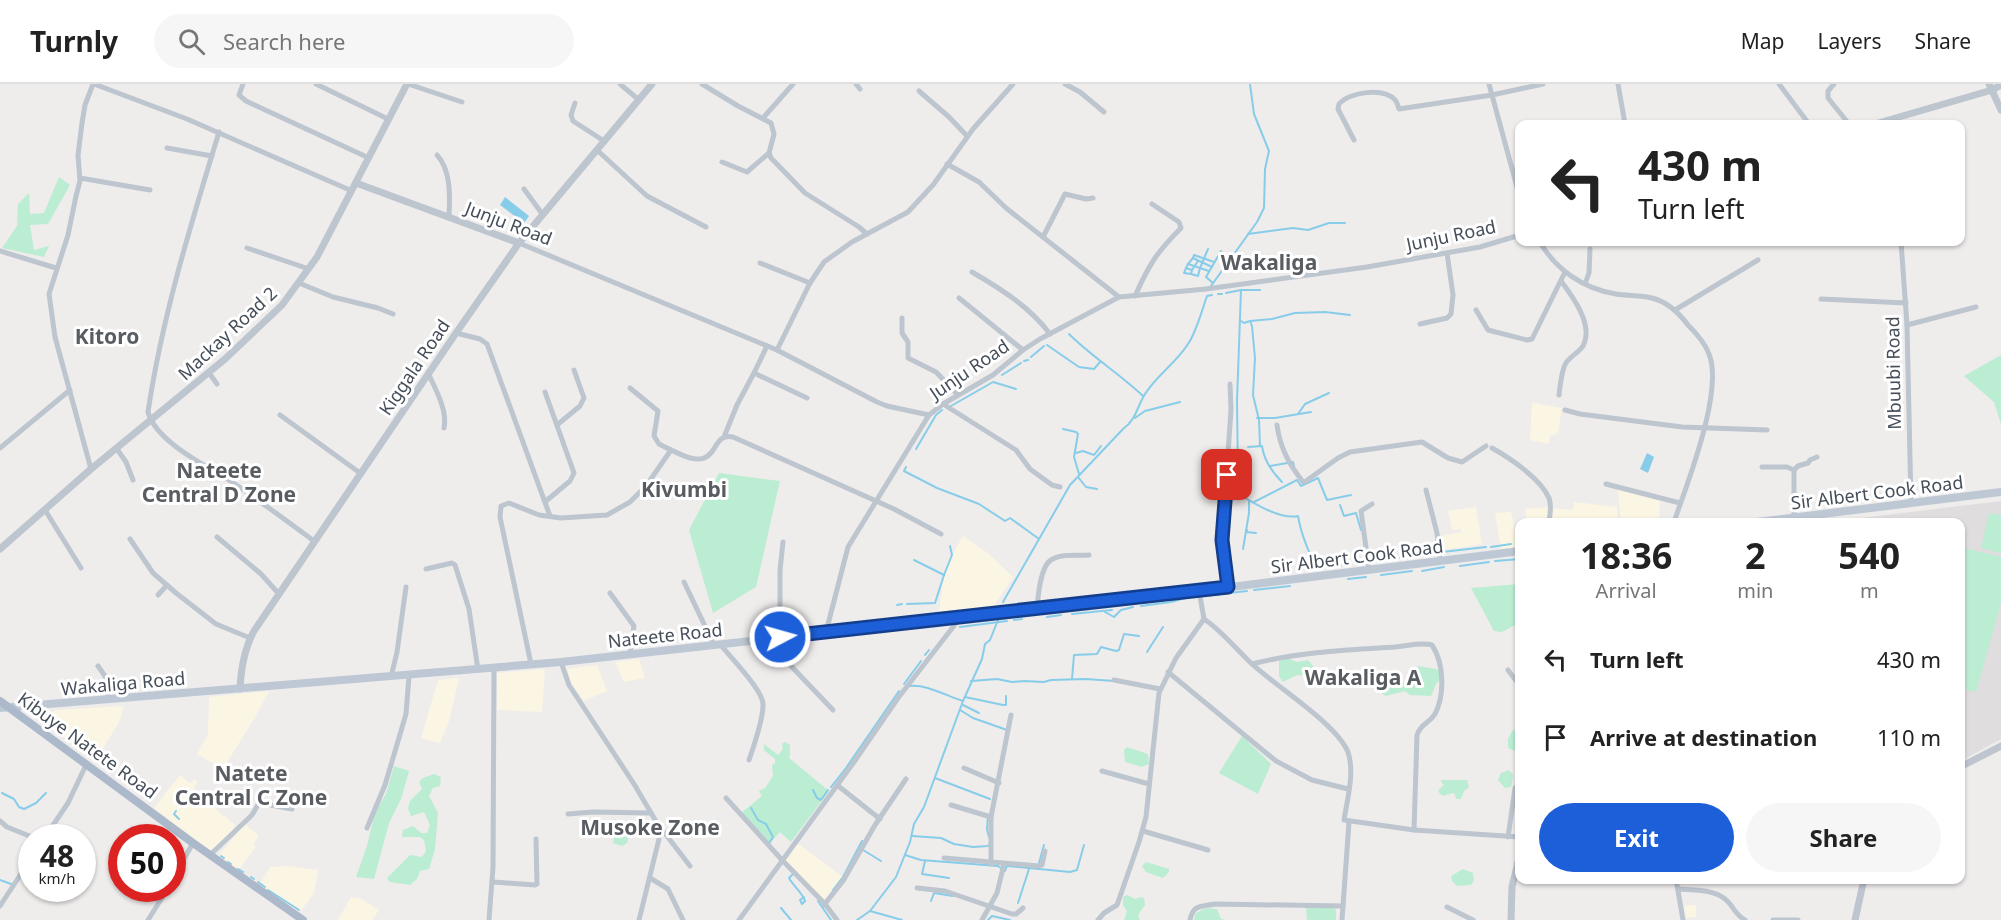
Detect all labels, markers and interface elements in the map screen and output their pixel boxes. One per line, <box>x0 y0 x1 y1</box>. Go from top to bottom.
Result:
search box <box>154 14 574 68</box>
text: Turnly <box>30 22 118 60</box>
icon: search <box>175 25 208 58</box>
text: Search here <box>223 26 345 56</box>
text: Map <box>1741 27 1785 55</box>
text: Layers <box>1818 27 1882 55</box>
text: Share <box>1915 27 1971 55</box>
text: 430 m <box>1638 136 1762 193</box>
icon: left <box>1539 144 1617 222</box>
text: Turn left <box>1638 190 1744 227</box>
street label: Junju Road <box>460 195 556 250</box>
street label: Junju Road <box>1402 214 1498 257</box>
district label: Wakaliga <box>1221 248 1317 276</box>
street label: Mackay Road 2 <box>172 281 282 385</box>
street label: Kiggala Road <box>373 314 455 420</box>
street label: Mbuubi Road <box>1880 316 1906 430</box>
district label: Kitoro <box>75 322 139 350</box>
street label: Junju Road <box>923 334 1013 405</box>
pin <box>1201 449 1252 500</box>
district label: Nateete Central D Zone <box>142 456 296 508</box>
icon: arrive <box>1210 458 1243 491</box>
street label: Sir Albert Cook Road <box>1790 470 1964 514</box>
district label: Kivumbi <box>641 475 727 503</box>
text: 18:36 <box>1580 531 1672 580</box>
text: 2 <box>1745 531 1766 580</box>
text: 540 <box>1838 531 1900 580</box>
street label: Sir Albert Cook Road <box>1270 534 1444 578</box>
text: Arrival <box>1596 577 1657 604</box>
text: min <box>1737 577 1773 604</box>
text: m <box>1860 577 1879 604</box>
position arrow <box>748 605 812 669</box>
street label: Nateete Road <box>606 617 724 653</box>
icon: left <box>1539 643 1572 676</box>
text: Turn left <box>1590 644 1684 674</box>
text: 430 m <box>1877 644 1941 674</box>
district label: Wakaliga A <box>1305 663 1422 691</box>
street label: Wakaliga Road <box>60 666 186 700</box>
street label: Kibuye Natete Road <box>13 686 163 804</box>
icon: arrive <box>1539 721 1572 754</box>
text: Arrive at destination <box>1590 722 1817 752</box>
text: 110 m <box>1877 722 1941 752</box>
district label: Natete Central C Zone <box>175 759 327 811</box>
button: Exit <box>1539 803 1734 872</box>
button: Share <box>1746 803 1941 872</box>
district label: Musoke Zone <box>580 813 720 841</box>
speed limit sign: 50 <box>108 824 186 902</box>
text: 48 <box>40 835 74 876</box>
text: km/h <box>39 868 75 888</box>

